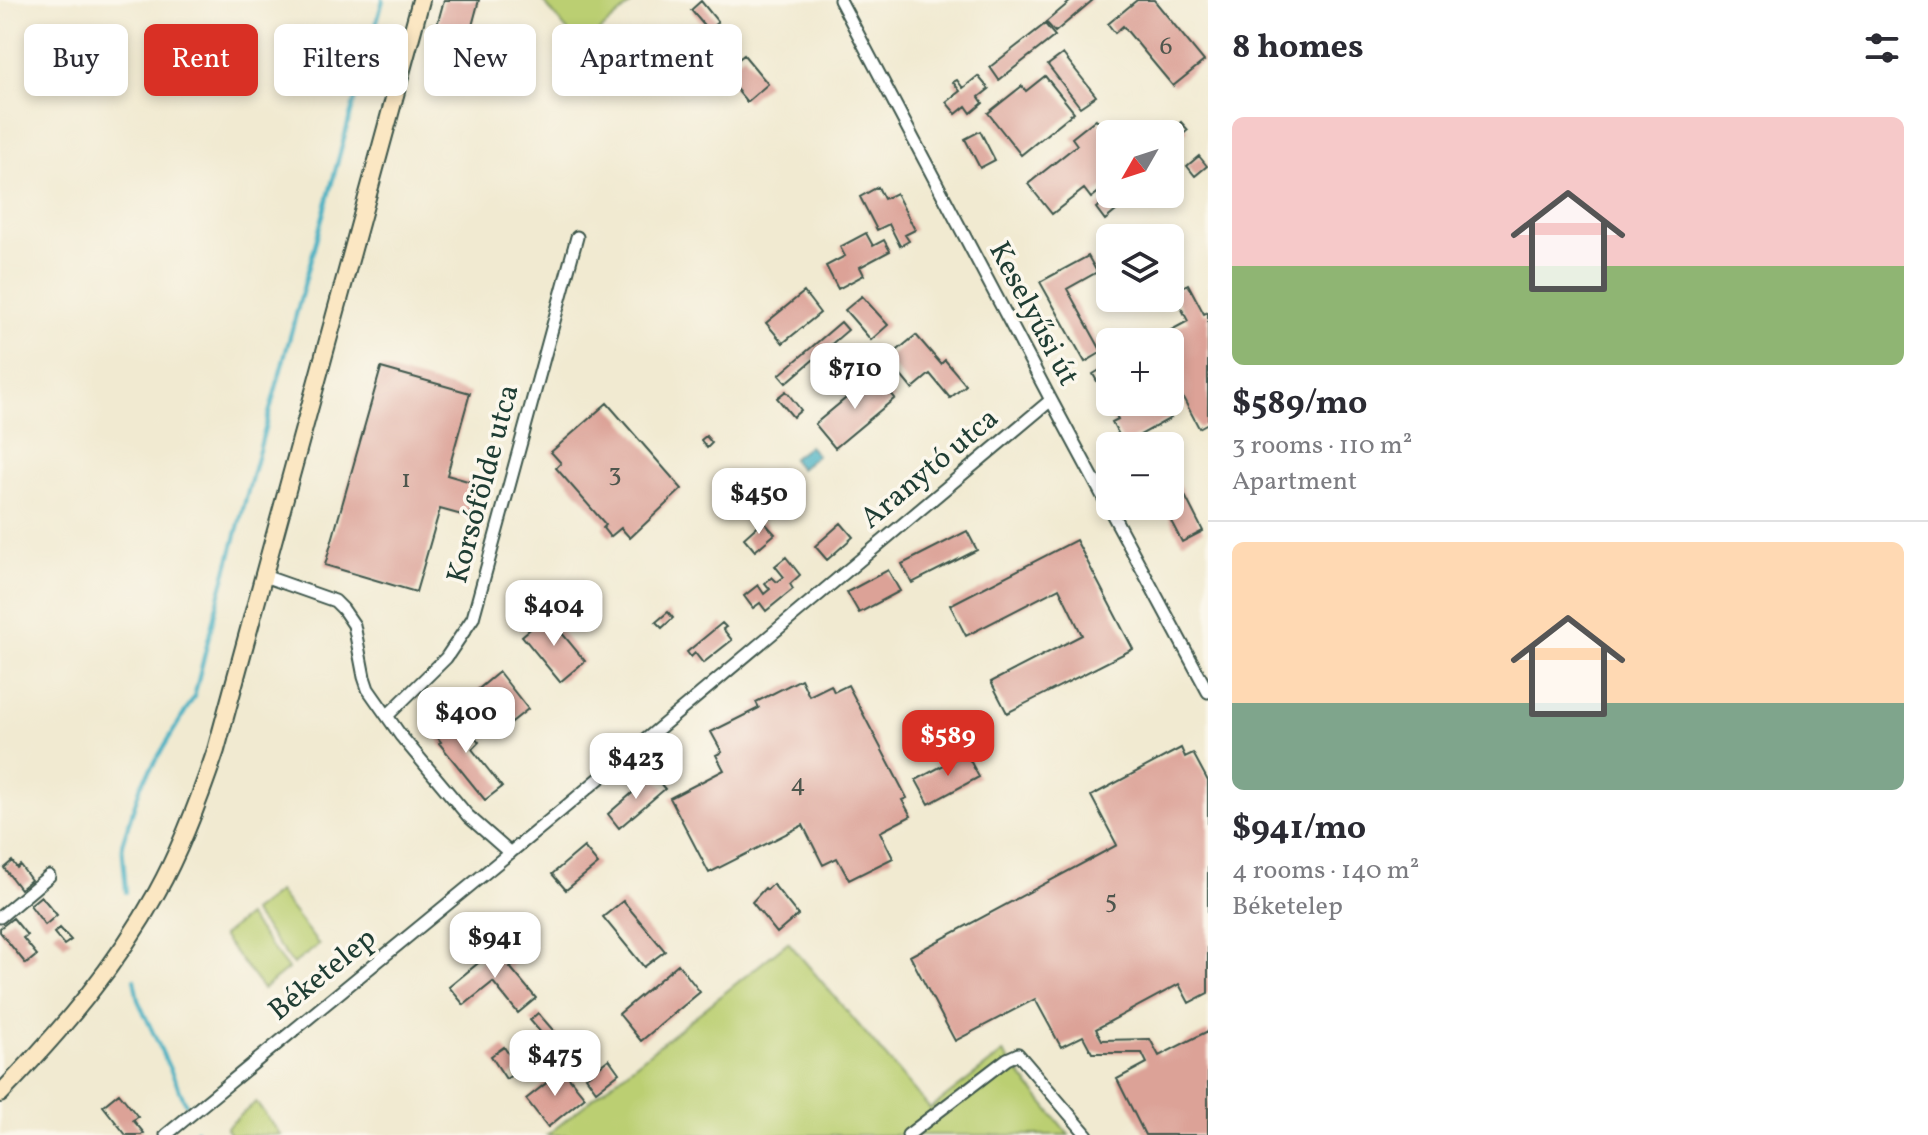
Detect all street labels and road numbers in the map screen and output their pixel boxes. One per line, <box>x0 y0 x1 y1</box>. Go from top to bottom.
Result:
street label: Keselyűsi út <box>977 234 1089 394</box>
street label: Korsófölde utca <box>437 380 531 588</box>
street label: Aranytó utca <box>852 399 1008 539</box>
street label: Béketelep <box>260 918 386 1032</box>

